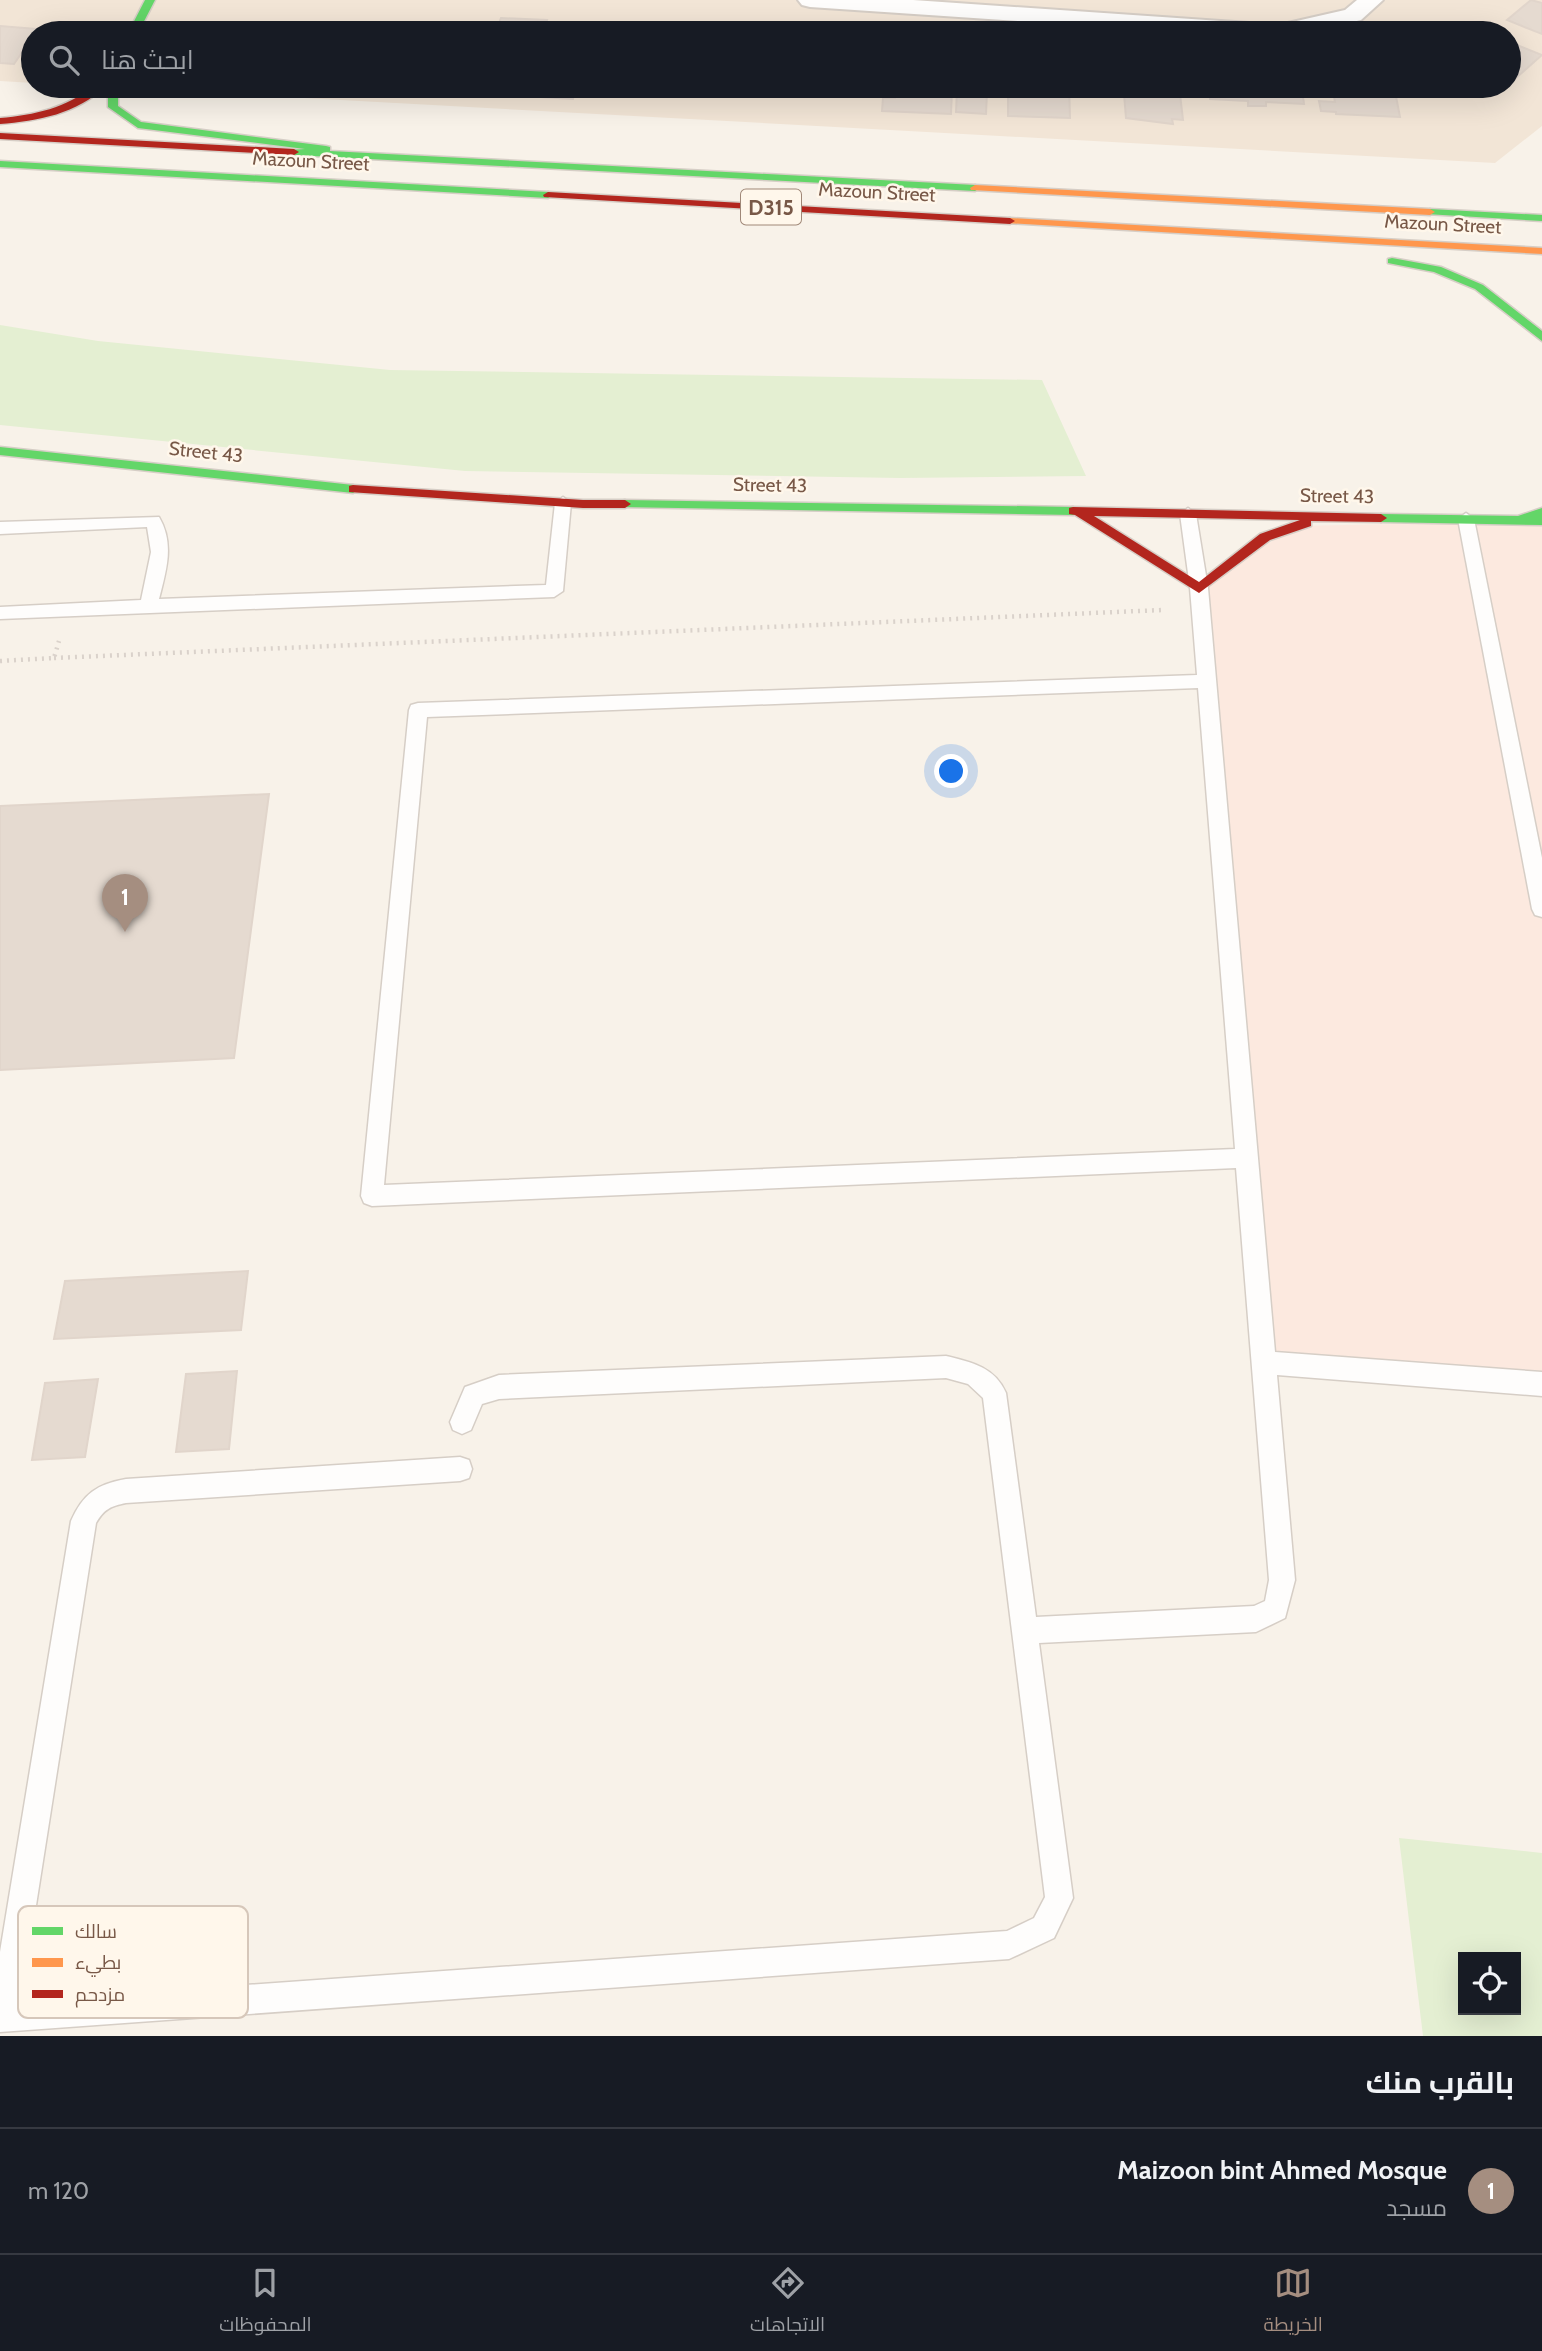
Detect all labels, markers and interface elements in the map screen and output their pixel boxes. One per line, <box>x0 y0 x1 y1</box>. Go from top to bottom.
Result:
search box <box>21 21 1521 98</box>
icon: search <box>45 41 83 79</box>
text: ابحث هنا <box>101 44 194 76</box>
street label: Mazoun Street <box>252 146 371 176</box>
street label: Mazoun Street <box>818 177 937 207</box>
road number: D315 <box>741 190 801 224</box>
street label: Mazoun Street <box>1384 209 1503 239</box>
street label: Street 43 <box>168 437 244 467</box>
street label: Street 43 <box>733 473 807 497</box>
street label: Street 43 <box>1300 484 1374 508</box>
your location <box>934 754 968 788</box>
pin: 1 <box>102 874 148 932</box>
legend <box>18 1906 248 2018</box>
text: سالك <box>75 1920 117 1943</box>
text: بطيء <box>75 1951 121 1977</box>
map controls <box>1458 1952 1521 2015</box>
button: locate <box>1458 1952 1521 2015</box>
text: مزدحم <box>75 1983 125 2008</box>
text: بالقرب منك <box>1366 2064 1514 2101</box>
text: Maizoon bint Ahmed Mosque <box>1117 2154 1447 2186</box>
text: 120 m <box>28 2177 89 2205</box>
text: 1 <box>1487 2177 1495 2205</box>
text: مسجد <box>1386 2194 1447 2222</box>
tab: المحفوظات <box>219 2264 312 2342</box>
tab: الاتجاهات <box>750 2264 825 2342</box>
tab: الخريطة <box>1264 2264 1323 2342</box>

